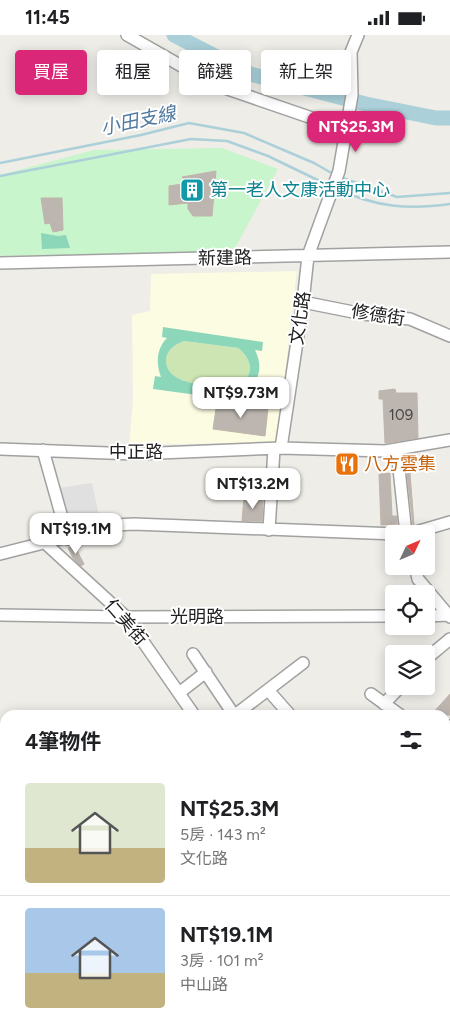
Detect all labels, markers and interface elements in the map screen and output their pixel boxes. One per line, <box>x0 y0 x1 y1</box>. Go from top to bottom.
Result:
text: 11:45 <box>25 6 70 29</box>
chip: 買屋 <box>15 50 87 95</box>
chip: 租屋 <box>97 50 169 95</box>
chip: 篩選 <box>179 50 251 95</box>
chip: 新上架 <box>261 50 351 95</box>
water label: 小田支線 <box>99 101 180 140</box>
pin: NT$25.3M <box>304 111 408 153</box>
text: NT$25.3M <box>318 117 394 136</box>
building icon: 第一老人文康活動中心 <box>179 177 205 203</box>
place label: 第一老人文康活動中心 <box>210 179 390 201</box>
street label: 新建路 <box>198 247 252 269</box>
street label: 文化路 <box>285 290 315 346</box>
street label: 修德街 <box>350 300 406 330</box>
pin: NT$9.73M <box>189 377 293 419</box>
text: NT$9.73M <box>203 383 279 402</box>
house number: 109 <box>389 406 413 424</box>
street label: 中正路 <box>109 441 163 463</box>
restaurant icon: 八方雲集 <box>334 451 360 477</box>
place label: 八方雲集 <box>364 453 436 475</box>
pin: NT$13.2M <box>201 467 305 510</box>
text: NT$13.2M <box>216 474 290 493</box>
pin: NT$19.1M <box>24 513 128 555</box>
text: NT$19.1M <box>40 519 112 538</box>
north arrow <box>385 525 435 575</box>
map controls <box>385 525 435 695</box>
button: locate <box>385 585 435 635</box>
street label: 仁美街 <box>100 594 152 650</box>
street label: 光明路 <box>170 606 224 628</box>
button: layers <box>385 645 435 695</box>
icon: filters <box>397 726 425 754</box>
text: 4筆物件 <box>25 729 101 754</box>
text: NT$25.3M <box>180 796 279 821</box>
icon: home <box>65 803 125 863</box>
text: 5房 · 143 m² <box>180 825 266 844</box>
text: 文化路 <box>180 849 228 868</box>
text: NT$19.1M <box>180 922 273 947</box>
icon: home <box>65 928 125 988</box>
text: 3房 · 101 m² <box>180 951 264 970</box>
text: 中山路 <box>180 975 228 994</box>

